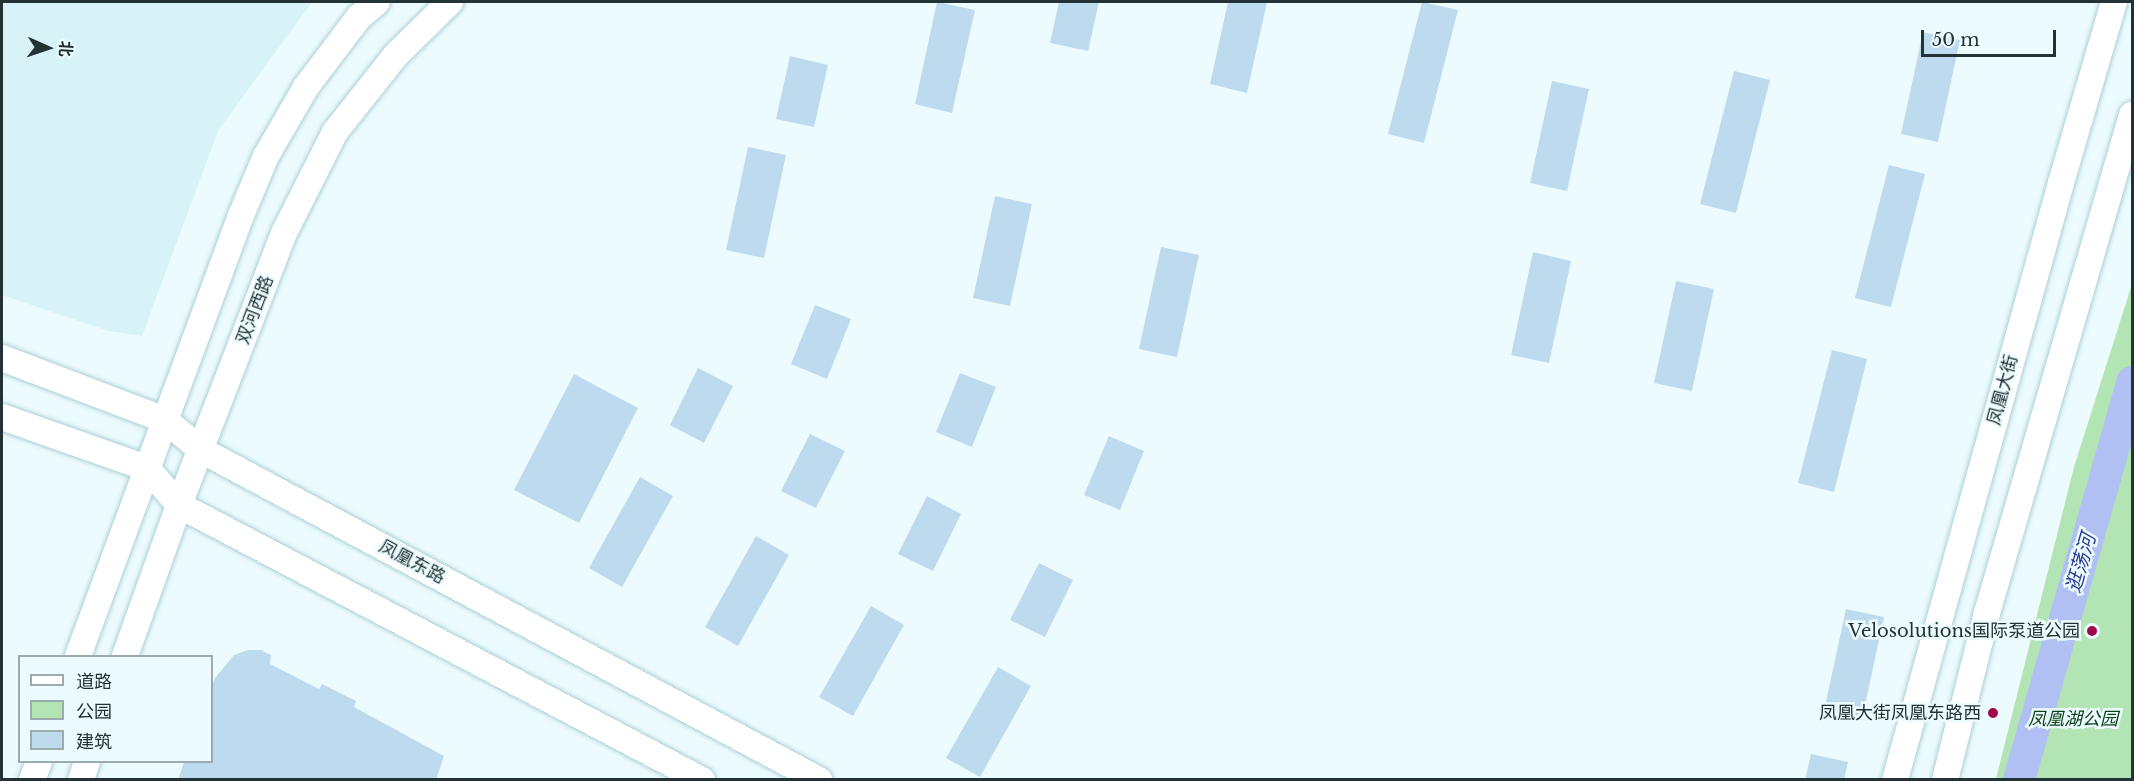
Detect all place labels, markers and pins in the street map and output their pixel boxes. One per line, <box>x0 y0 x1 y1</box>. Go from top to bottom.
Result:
place label: Velosolutions国际泵道公园 <box>1848 620 2080 642</box>
marker: Velosolutions国际泵道公园 <box>2085 624 2099 638</box>
place label: 凤凰大街凤凰东路西 <box>1819 702 1981 724</box>
marker: 凤凰大街凤凰东路西 <box>1986 706 2000 720</box>

